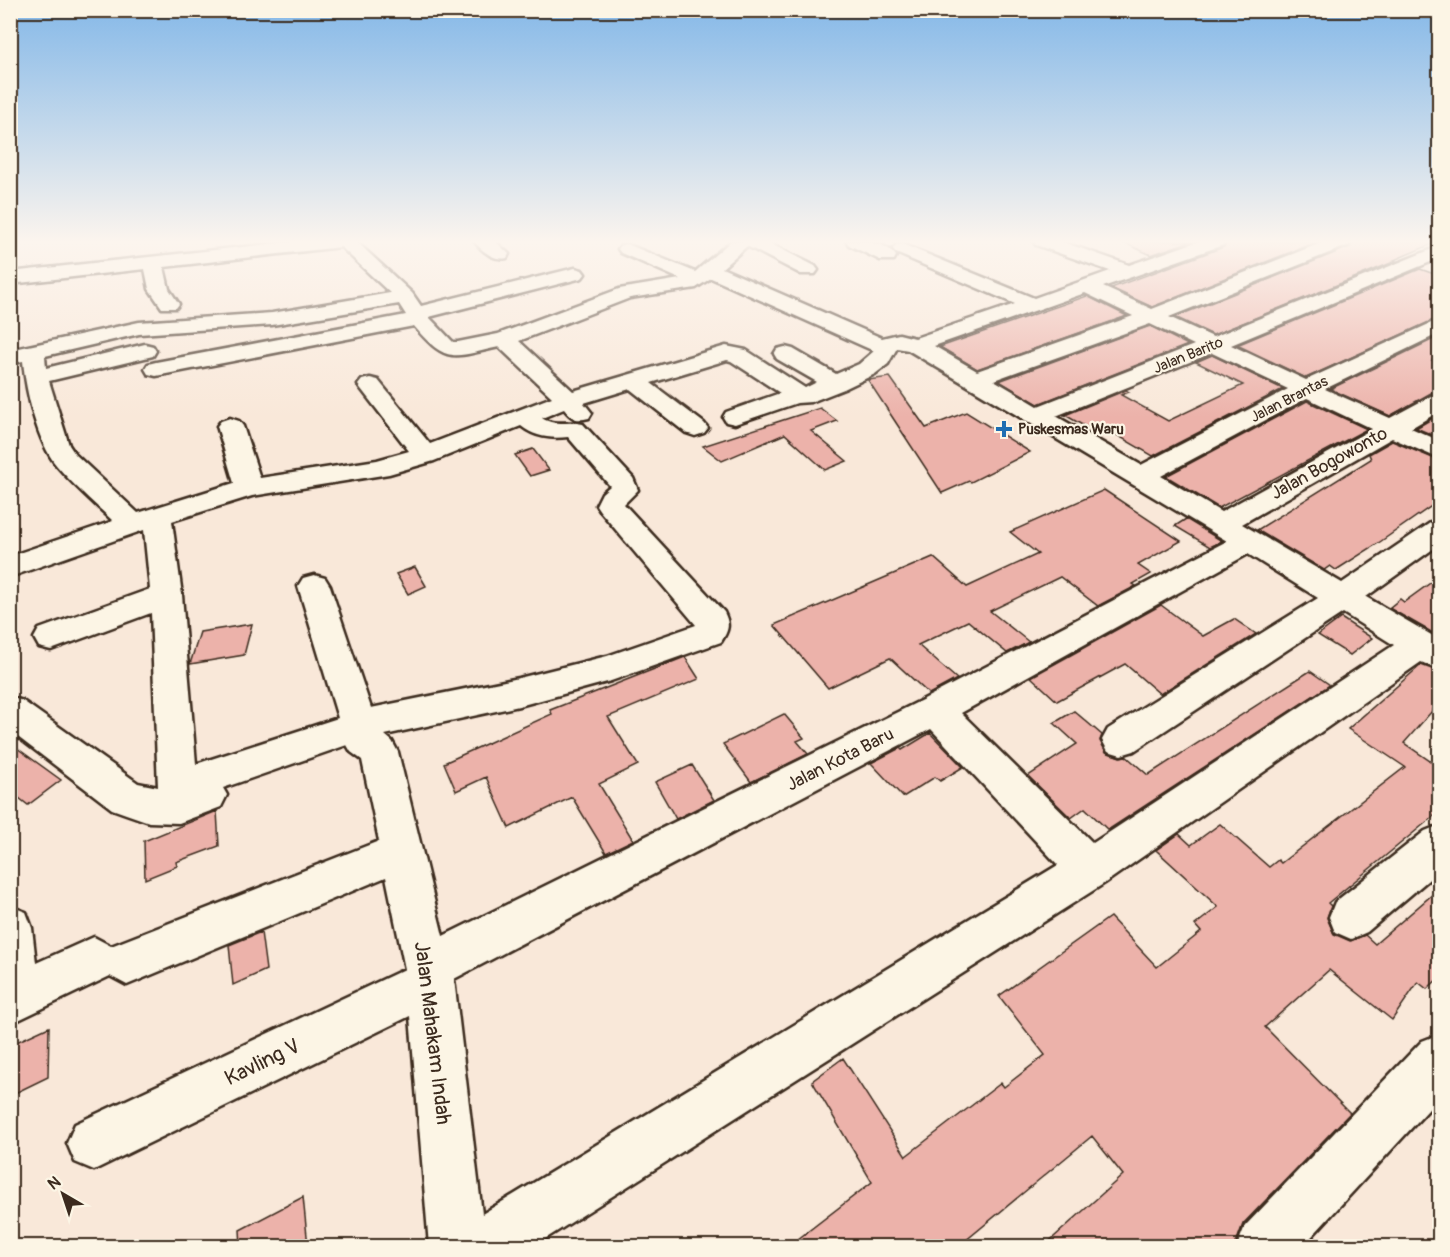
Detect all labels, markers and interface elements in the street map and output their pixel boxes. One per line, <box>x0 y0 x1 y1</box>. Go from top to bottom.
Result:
street label: Jalan Barito <box>1151 333 1226 378</box>
street label: Jalan Brantas <box>1247 372 1331 427</box>
marker: Puskesmas Waru <box>995 420 1013 438</box>
place label: Puskesmas Waru <box>1018 420 1124 439</box>
street label: Jalan Bogowonto <box>1267 422 1392 505</box>
street label: Jalan Kota Baru <box>783 723 898 796</box>
street label: Jalan Mahakam Indah <box>408 940 457 1126</box>
street label: Kavling V <box>220 1033 304 1092</box>
north arrow <box>33 1164 93 1224</box>
text: N <box>44 1172 65 1194</box>

